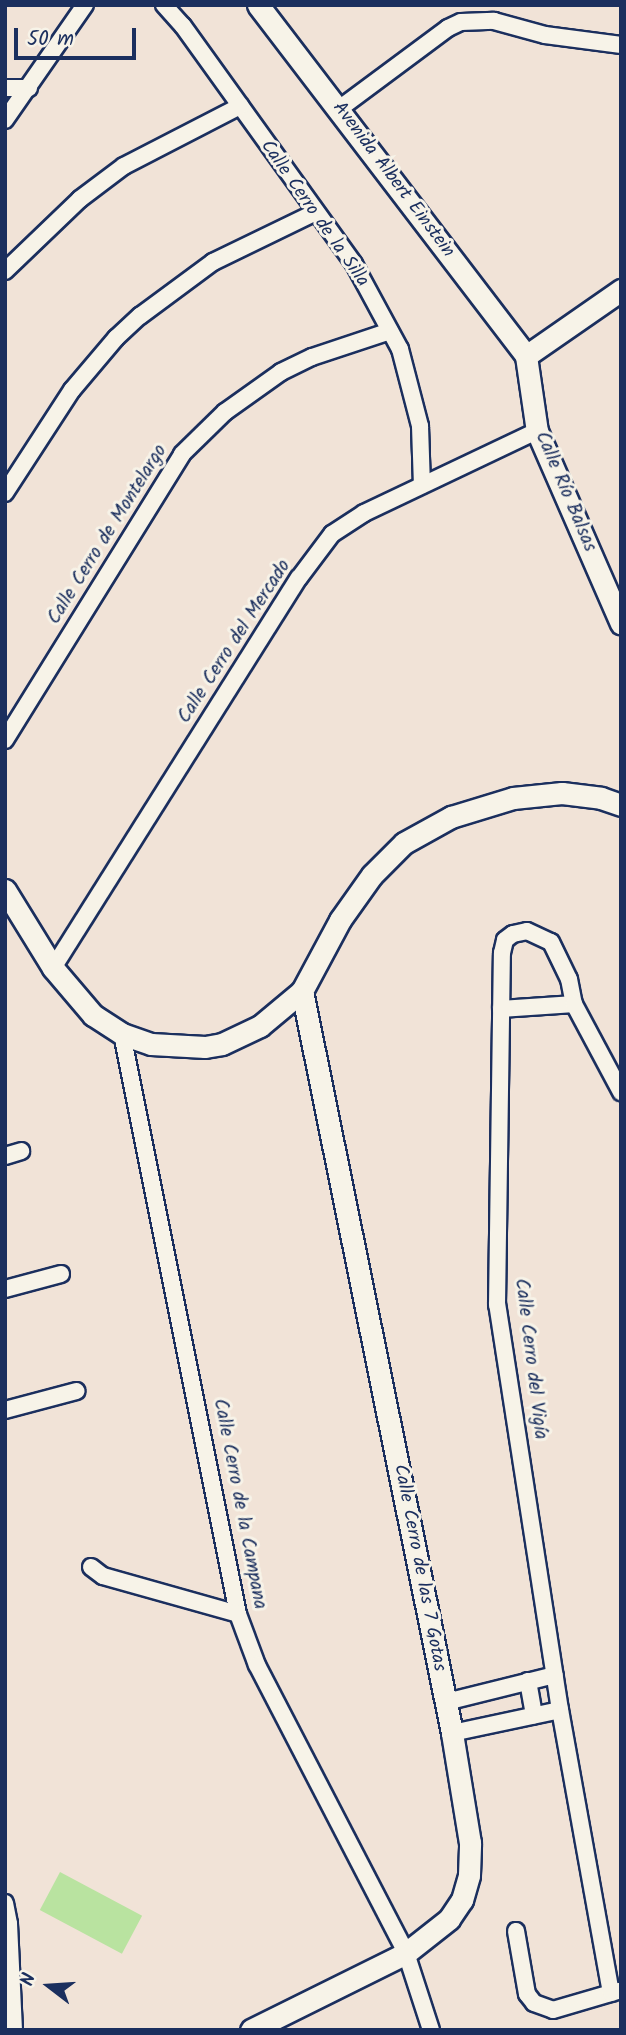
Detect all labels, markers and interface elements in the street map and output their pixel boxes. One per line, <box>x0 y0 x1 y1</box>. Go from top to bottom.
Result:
scale bar <box>18 14 140 58</box>
text: 50 m <box>27 23 74 56</box>
street label: Avenida Albert Einstein <box>327 98 459 262</box>
street label: Calle Cerro de la Silla <box>255 136 373 292</box>
street label: Calle Río Balsas <box>529 428 601 556</box>
street label: Calle Cerro de Montelargo <box>43 441 173 629</box>
street label: Calle Cerro del Mercado <box>174 556 296 728</box>
street label: Calle Cerro del Vigía <box>509 1277 551 1441</box>
street label: Calle Cerro de la Campana <box>207 1397 271 1611</box>
street label: Calle Cerro de las 7 Gotas <box>388 1463 450 1673</box>
north arrow <box>14 1951 84 2021</box>
text: N <box>13 1970 45 1990</box>

